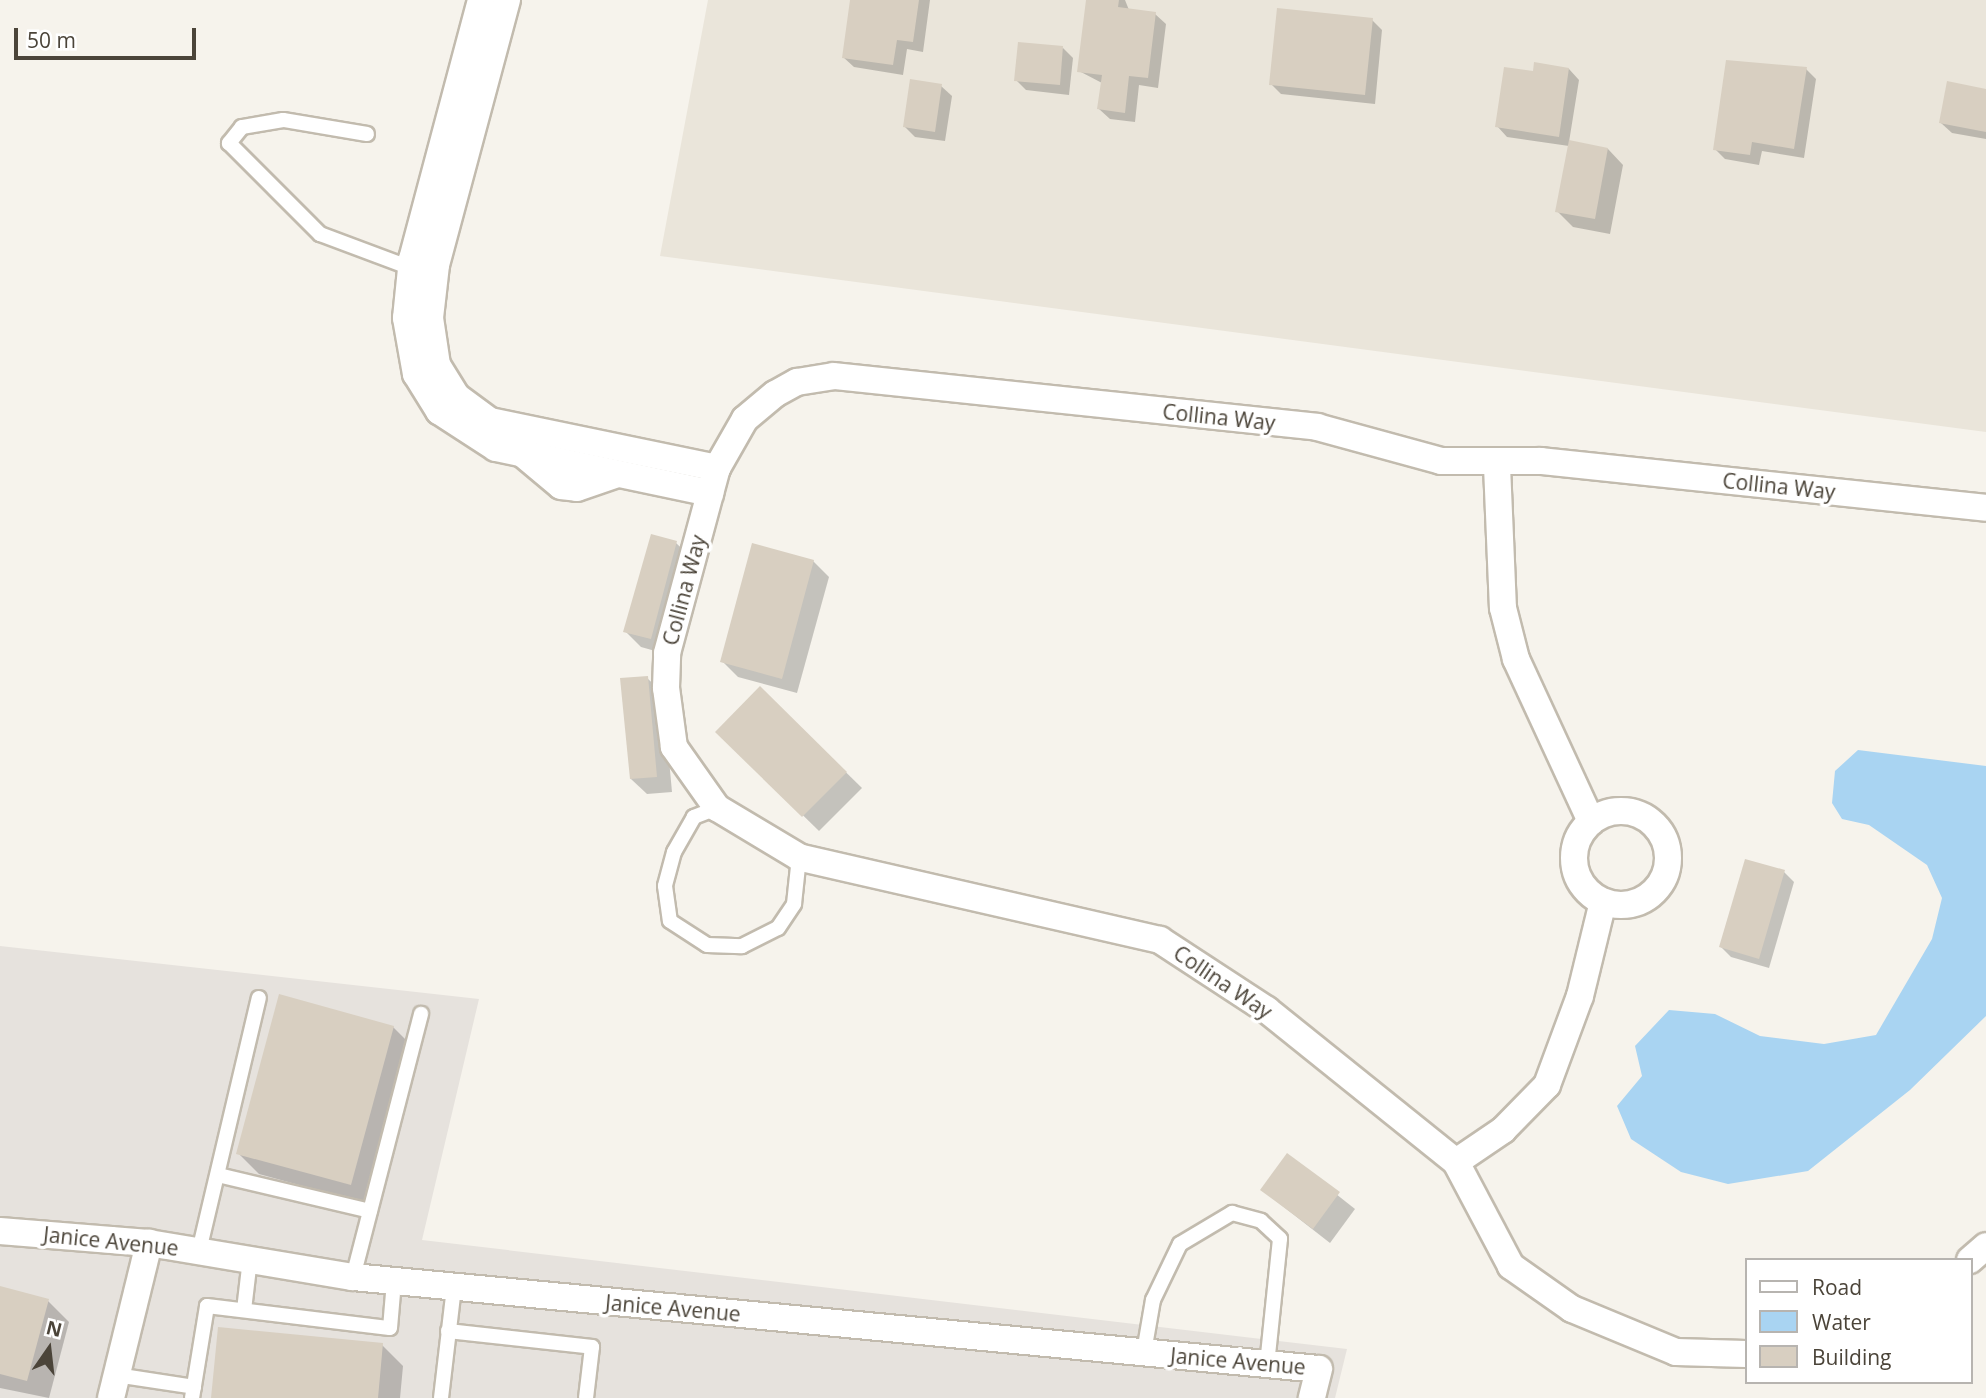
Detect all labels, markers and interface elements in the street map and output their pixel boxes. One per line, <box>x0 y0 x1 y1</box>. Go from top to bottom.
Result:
scale bar <box>18 14 200 58</box>
text: 50 m <box>27 26 76 54</box>
street label: Collina Way <box>1161 399 1277 435</box>
street label: Collina Way <box>1721 468 1837 504</box>
street label: Collina Way <box>657 532 711 648</box>
street label: Collina Way <box>1169 940 1277 1024</box>
street label: Janice Avenue <box>42 1221 180 1261</box>
legend <box>1744 1258 1972 1384</box>
text: Road <box>1812 1273 1862 1301</box>
street label: Janice Avenue <box>604 1290 742 1326</box>
text: Water <box>1812 1308 1871 1336</box>
north arrow <box>14 1314 84 1384</box>
text: N <box>43 1314 65 1343</box>
street label: Janice Avenue <box>1169 1343 1307 1379</box>
text: Building <box>1812 1343 1891 1371</box>

